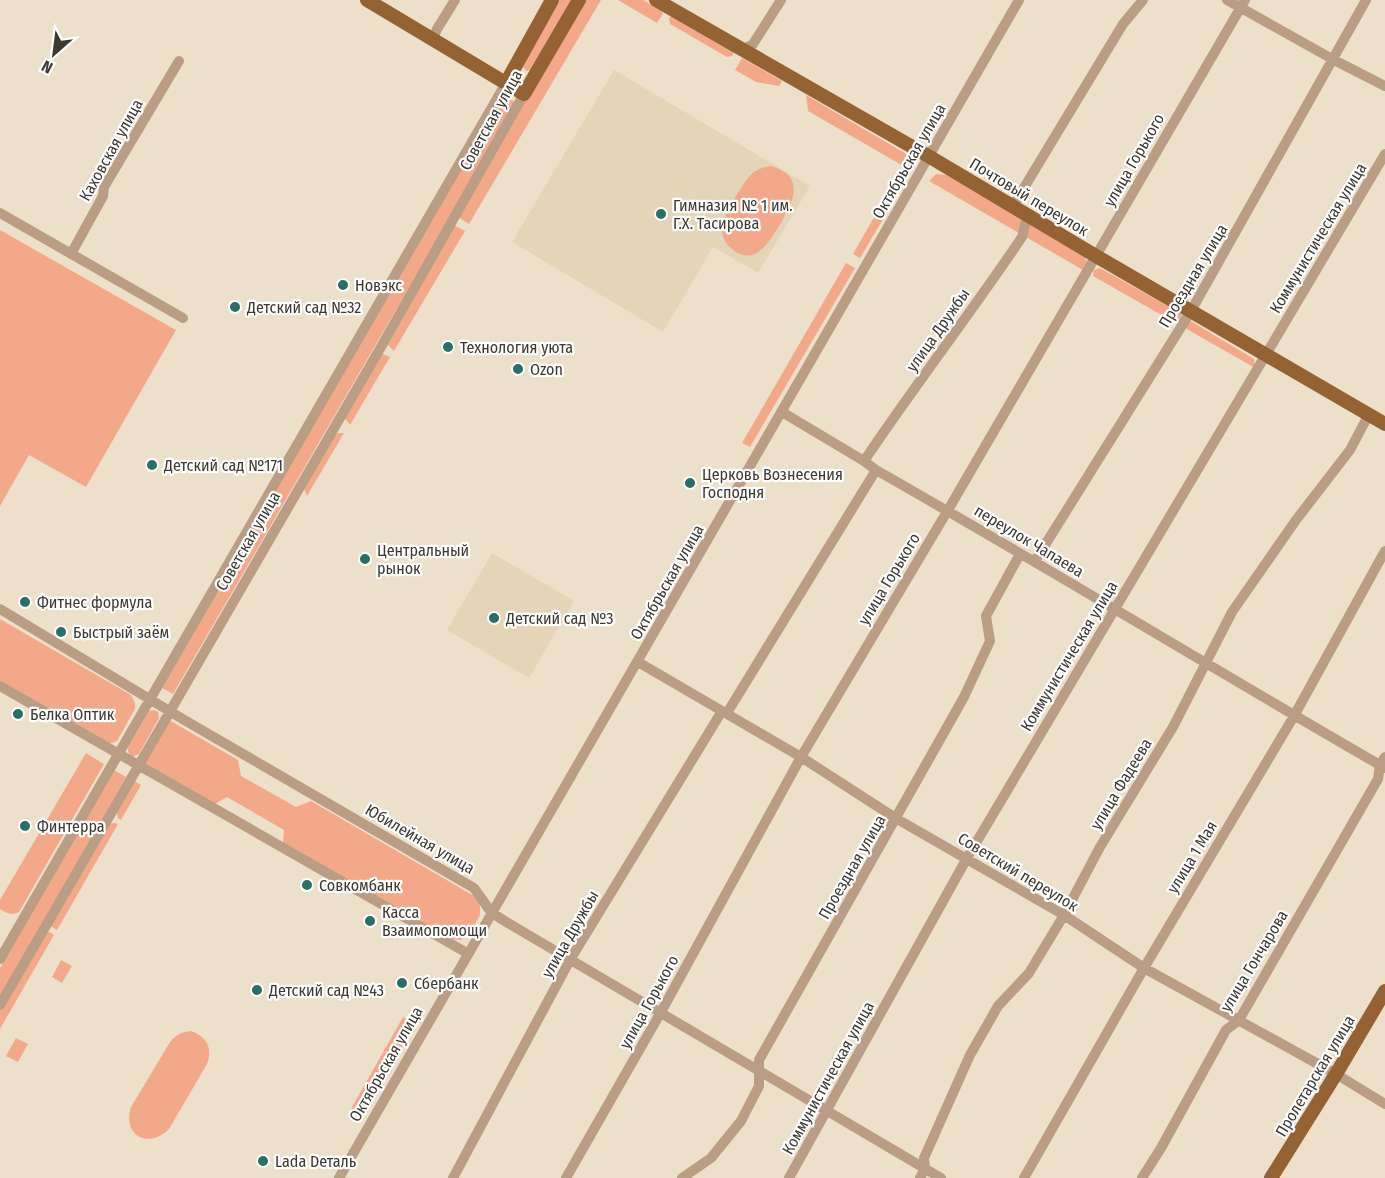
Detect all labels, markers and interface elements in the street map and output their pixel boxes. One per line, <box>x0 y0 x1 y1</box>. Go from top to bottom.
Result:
north arrow <box>24 24 84 84</box>
text: N <box>38 56 56 77</box>
street label: Советская улица <box>456 66 526 173</box>
street label: Каховская улица <box>75 96 147 204</box>
street label: Октябрьская улица <box>868 100 950 222</box>
street label: улица Горького <box>1100 110 1168 210</box>
street label: Почтовый переулок <box>966 154 1092 240</box>
street label: Коммунистическая улица <box>1266 159 1370 317</box>
place label: Гимназия № 1 им. Г.Х. Тасирова <box>673 196 793 233</box>
marker: Гимназия № 1 им. Г.Х. Тасирова <box>654 207 668 221</box>
street label: Проездная улица <box>1155 221 1231 331</box>
place label: Новэкс <box>355 276 402 295</box>
marker: Новэкс <box>336 278 350 292</box>
street label: улица Дружбы <box>902 285 974 375</box>
place label: Детский сад №32 <box>246 298 361 317</box>
marker: Детский сад №32 <box>228 300 242 314</box>
place label: Технология уюта <box>460 338 573 357</box>
marker: Технология уюта <box>441 340 455 354</box>
place label: Ozon <box>530 360 563 379</box>
marker: Ozon <box>511 362 525 376</box>
place label: Детский сад №171 <box>163 456 283 475</box>
marker: Детский сад №171 <box>145 458 159 472</box>
place label: Церковь Вознесения Господня <box>702 465 843 502</box>
marker: Церковь Вознесения Господня <box>683 476 697 490</box>
street label: Советская улица <box>212 488 284 594</box>
street label: переулок Чапаева <box>971 501 1087 581</box>
street label: Октябрьская улица <box>626 521 708 643</box>
street label: улица Горького <box>854 530 924 628</box>
place label: Центральный рынок <box>377 541 469 578</box>
marker: Центральный рынок <box>358 552 372 566</box>
street label: Коммунистическая улица <box>1017 577 1121 735</box>
place label: Фитнес формула <box>37 593 152 612</box>
marker: Фитнес формула <box>18 595 32 609</box>
place label: Детский сад №3 <box>505 609 614 628</box>
marker: Детский сад №3 <box>487 611 501 625</box>
place label: Быстрый заём <box>73 623 169 642</box>
marker: Быстрый заём <box>54 625 68 639</box>
place label: Белка Оптик <box>30 705 115 724</box>
marker: Белка Оптик <box>11 707 25 721</box>
street label: улица Фадеева <box>1086 735 1156 833</box>
street label: Юбилейная улица <box>362 800 478 878</box>
street label: Проездная улица <box>814 811 890 923</box>
place label: Финтерра <box>37 817 105 836</box>
street label: улица 1 Мая <box>1163 817 1221 897</box>
marker: Финтерра <box>18 819 32 833</box>
street label: Советский переулок <box>954 829 1082 916</box>
place label: Совкомбанк <box>319 876 401 895</box>
marker: Совкомбанк <box>300 878 314 892</box>
street label: улица Дружбы <box>537 887 603 981</box>
place label: Касса Взаимопомощи <box>382 903 487 940</box>
street label: улица Гончарова <box>1216 907 1292 1015</box>
marker: Касса Взаимопомощи <box>363 914 377 928</box>
street label: улица Горького <box>615 952 683 1052</box>
place label: Сбербанк <box>414 974 479 993</box>
marker: Сбербанк <box>395 976 409 990</box>
place label: Детский сад №43 <box>268 981 384 1000</box>
marker: Детский сад №43 <box>250 983 264 997</box>
street label: Коммунистическая улица <box>778 998 878 1158</box>
street label: Октябрьская улица <box>345 1003 427 1125</box>
street label: Пролетарская улица <box>1271 1012 1359 1140</box>
place label: Lada Dеталь <box>275 1152 356 1171</box>
marker: Lada Dеталь <box>256 1154 270 1168</box>

